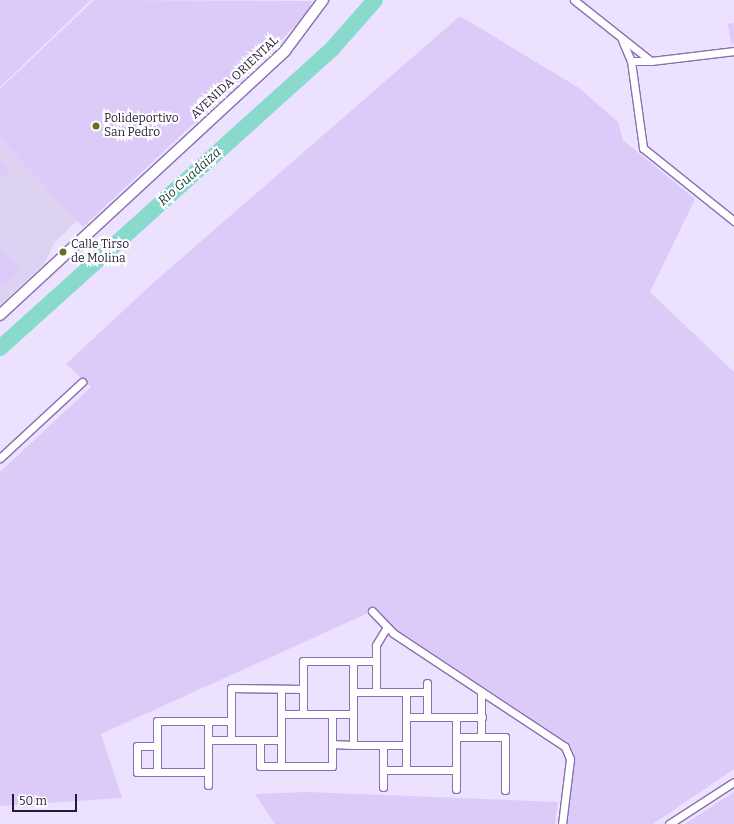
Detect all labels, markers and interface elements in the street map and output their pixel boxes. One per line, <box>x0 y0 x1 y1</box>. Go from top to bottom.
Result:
street label: AVENIDA ORIENTAL <box>188 34 282 122</box>
place label: Polideportivo San Pedro <box>104 112 179 140</box>
marker: Polideportivo San Pedro <box>91 121 101 131</box>
water label: Rio Guadaiza <box>155 145 225 209</box>
place label: Calle Tirso de Molina <box>71 238 129 266</box>
marker: Calle Tirso de Molina <box>58 247 68 257</box>
scale bar <box>14 786 79 812</box>
text: 50 m <box>19 794 47 808</box>

